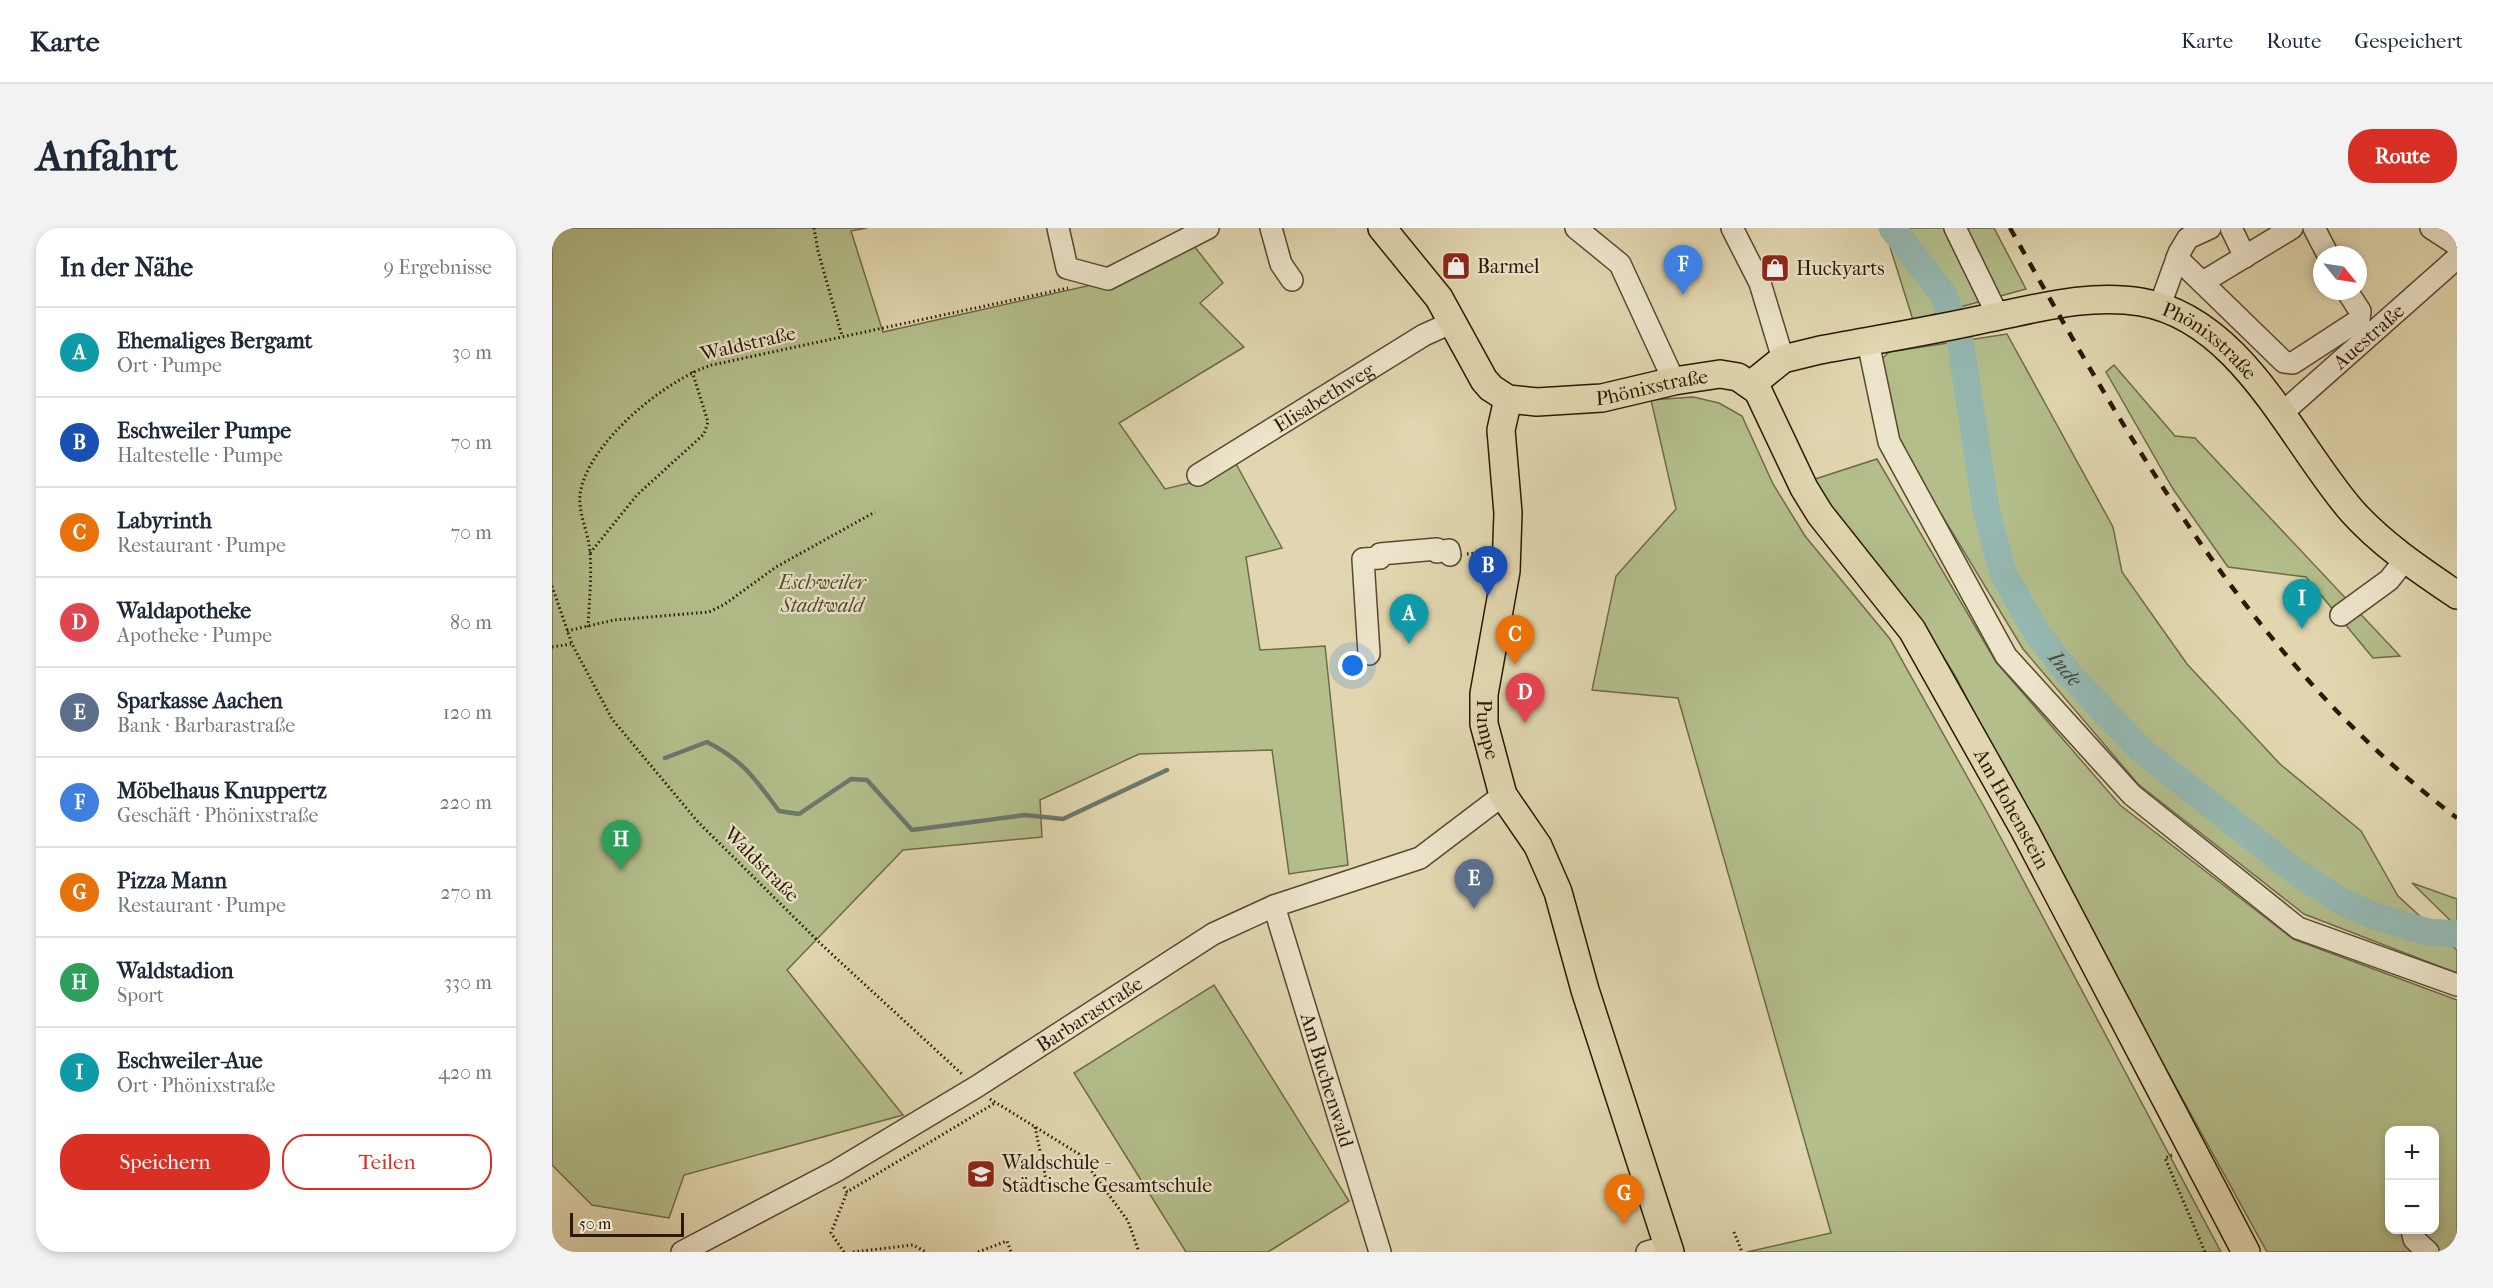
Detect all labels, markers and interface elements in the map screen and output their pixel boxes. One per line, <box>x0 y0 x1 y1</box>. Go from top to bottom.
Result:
text: Karte <box>30 25 100 58</box>
text: Karte <box>2181 29 2233 53</box>
text: Route <box>2266 29 2321 53</box>
text: Gespeichert <box>2354 29 2463 53</box>
button: Route <box>2348 129 2457 183</box>
text: Anfahrt <box>36 132 178 181</box>
pin: F <box>1664 245 1702 295</box>
north arrow <box>2313 246 2367 300</box>
shop icon: Barmel <box>1440 250 1472 282</box>
text: In der Nähe <box>60 252 193 283</box>
shop icon: Huckyarts <box>1759 252 1791 284</box>
place label: Barmel <box>1477 255 1540 278</box>
text: 9 Ergebnisse <box>383 256 492 279</box>
place label: Huckyarts <box>1796 257 1885 280</box>
street label: Phönixstraße <box>2159 297 2262 384</box>
street label: Auestraße <box>2328 299 2409 375</box>
street label: Waldstraße <box>697 321 798 366</box>
text: Ehemaliges Bergamt <box>117 328 312 354</box>
text: A <box>73 341 86 364</box>
text: 30 m <box>452 341 492 364</box>
text: Ort · Pumpe <box>117 354 222 377</box>
street label: Elisabethweg <box>1270 358 1379 437</box>
street label: Phönixstraße <box>1595 365 1710 410</box>
text: Eschweiler Pumpe <box>117 418 291 444</box>
text: B <box>73 431 86 454</box>
text: 70 m <box>450 431 492 454</box>
text: Haltestelle · Pumpe <box>117 444 283 467</box>
text: Labyrinth <box>117 508 212 534</box>
text: C <box>73 521 86 544</box>
text: 70 m <box>450 521 492 544</box>
text: Restaurant · Pumpe <box>117 534 286 557</box>
pin: B <box>1468 546 1508 596</box>
park label: Eschweiler Stadtwald <box>777 571 868 617</box>
pin: I <box>2282 580 2322 629</box>
pin: A <box>1390 594 1428 644</box>
text: Waldapotheke <box>117 598 251 624</box>
text: D <box>72 611 87 634</box>
text: 80 m <box>450 611 492 634</box>
pin: C <box>1496 616 1534 665</box>
text: Apotheke · Pumpe <box>117 624 272 647</box>
water label: Inde <box>2043 645 2087 692</box>
your location <box>1338 651 1367 680</box>
pin: D <box>1506 674 1544 723</box>
text: Sparkasse Aachen <box>117 688 283 714</box>
street label: Pumpe <box>1472 700 1504 762</box>
text: E <box>73 701 86 724</box>
text: 120 m <box>443 701 492 724</box>
text: Bank · Barbarastraße <box>117 714 295 737</box>
street label: Am Hohenstein <box>1969 744 2054 874</box>
text: Möbelhaus Knuppertz <box>117 778 327 804</box>
text: F <box>74 791 85 814</box>
text: 220 m <box>439 791 492 814</box>
text: Geschäft · Phönixstraße <box>117 804 318 827</box>
pin: H <box>602 820 640 870</box>
street label: Waldstraße <box>719 821 804 907</box>
pin: E <box>1454 860 1494 909</box>
text: Pizza Mann <box>117 868 227 894</box>
text: G <box>72 881 87 904</box>
text: 270 m <box>440 881 492 904</box>
text: Restaurant · Pumpe <box>117 894 286 917</box>
text: Waldstadion <box>117 958 233 984</box>
text: H <box>72 971 87 994</box>
text: 330 m <box>444 971 492 994</box>
street label: Barbarastraße <box>1032 972 1147 1057</box>
text: Sport <box>117 984 164 1007</box>
street label: Am Buchenwald <box>1295 1009 1359 1151</box>
text: Eschweiler-Aue <box>117 1048 263 1074</box>
text: I <box>76 1061 83 1084</box>
text: 420 m <box>438 1061 492 1084</box>
text: Ort · Phönixstraße <box>117 1074 276 1097</box>
map controls <box>2385 1126 2439 1234</box>
button: + <box>2385 1126 2439 1180</box>
button: Speichern <box>60 1134 270 1190</box>
button: Teilen <box>282 1134 492 1190</box>
place label: Waldschule - Städtische Gesamtschule <box>1001 1151 1212 1197</box>
school or university icon: Waldschule - Städtische Gesamtschule <box>965 1158 997 1190</box>
pin: G <box>1604 1174 1644 1224</box>
button: − <box>2385 1180 2439 1234</box>
scale bar <box>570 1210 684 1238</box>
text: 50 m <box>579 1214 611 1233</box>

